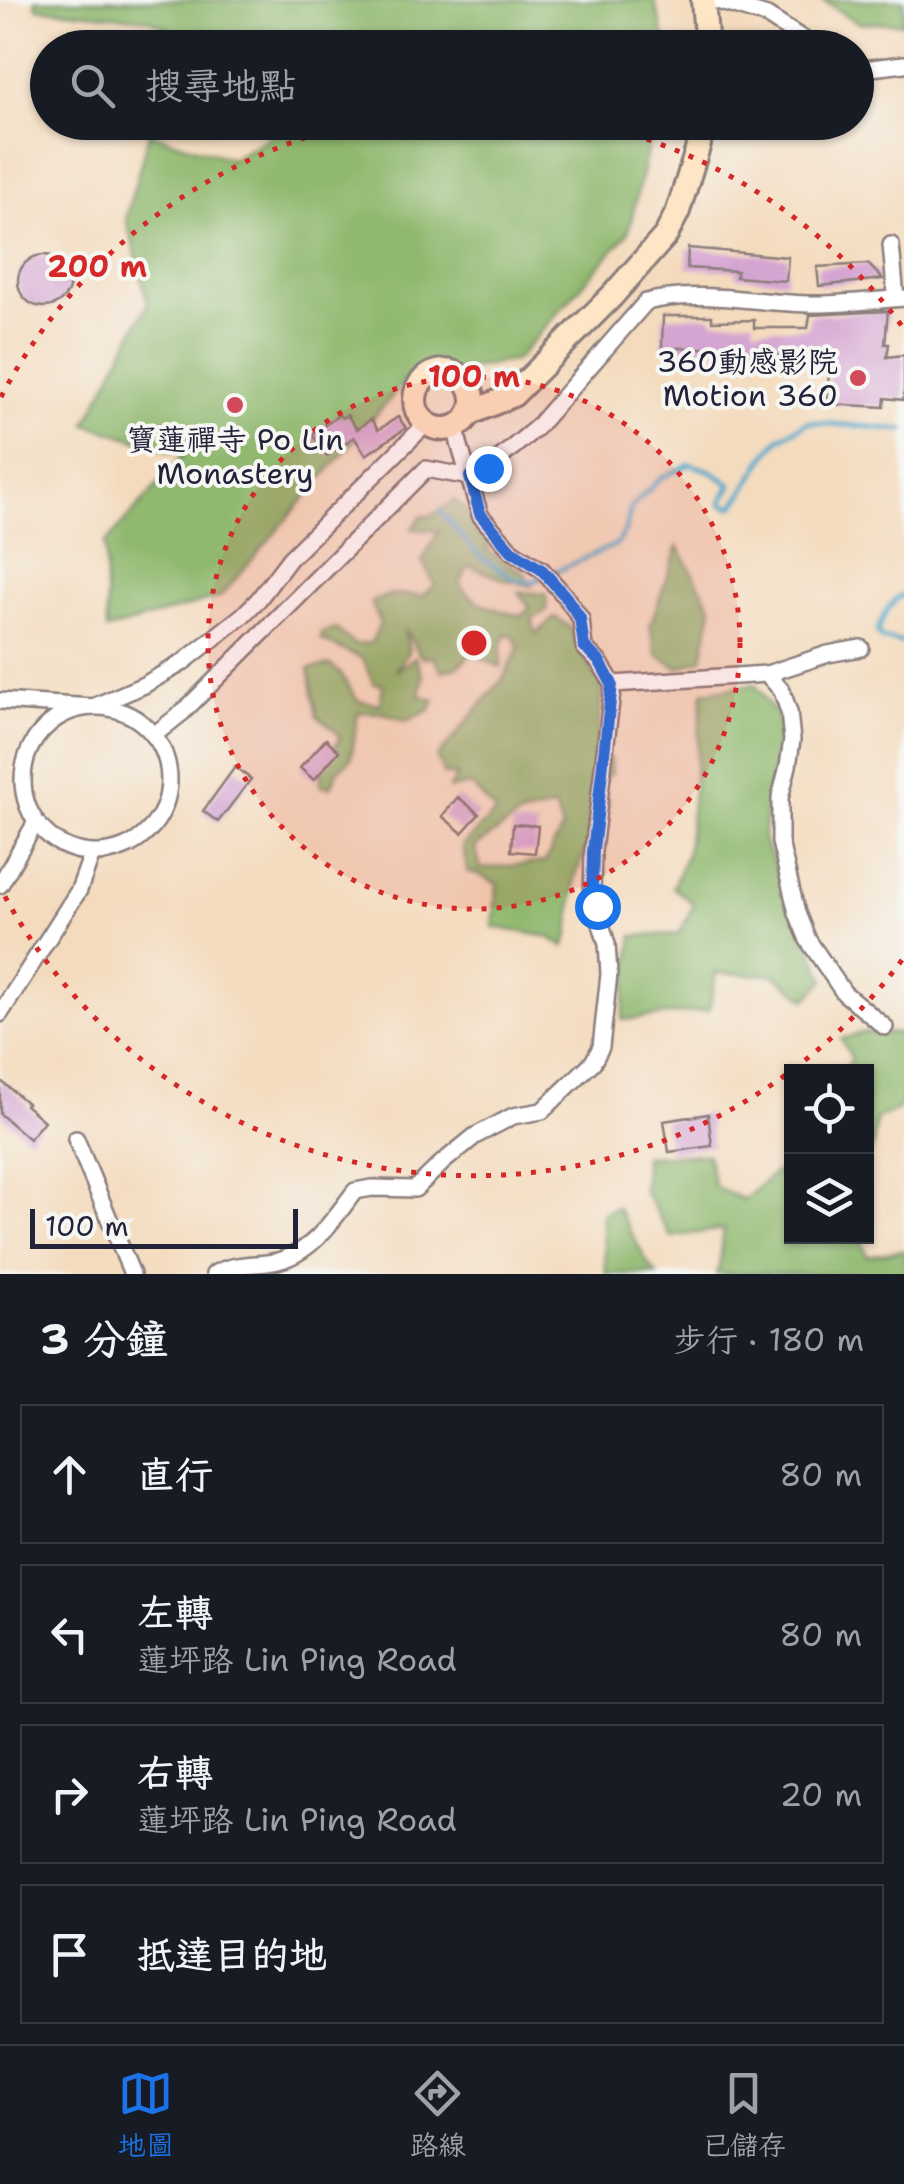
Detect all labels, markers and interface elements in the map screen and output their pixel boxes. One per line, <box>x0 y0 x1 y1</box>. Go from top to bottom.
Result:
search box <box>30 30 874 140</box>
icon: search <box>65 58 120 113</box>
text: 搜尋地點 <box>145 60 297 111</box>
text: 200 m <box>47 246 147 287</box>
place label: 360動感影院 Motion 360 <box>657 341 838 416</box>
text: 100 m <box>428 356 520 397</box>
marker: 360動感影院 Motion 360 <box>847 367 869 389</box>
marker: 寶蓮禪寺 Po Lin Monastery <box>224 394 246 416</box>
place label: 寶蓮禪寺 Po Lin Monastery <box>126 419 344 494</box>
route end <box>466 446 512 492</box>
centre of rings <box>456 625 492 661</box>
route start <box>575 884 621 930</box>
map controls <box>784 1064 874 1244</box>
button: locate <box>784 1064 874 1154</box>
button: layers <box>784 1154 874 1244</box>
scale bar <box>30 1204 298 1248</box>
text: 100 m <box>45 1207 129 1245</box>
text: 3 分鐘 <box>40 1311 168 1367</box>
text: 步行 · 180 m <box>674 1318 864 1361</box>
icon: ahead <box>42 1447 97 1502</box>
text: 直行 <box>137 1449 213 1500</box>
text: 80 m <box>779 1453 862 1496</box>
text: 左轉 <box>137 1587 213 1638</box>
icon: left <box>42 1607 97 1662</box>
text: 80 m <box>779 1613 862 1656</box>
text: 蓮坪路 Lin Ping Road <box>137 1638 457 1681</box>
text: 右轉 <box>137 1747 213 1798</box>
icon: right <box>42 1767 97 1822</box>
text: 20 m <box>780 1773 862 1816</box>
text: 蓮坪路 Lin Ping Road <box>137 1798 457 1841</box>
icon: arrive <box>42 1927 97 1982</box>
text: 抵達目的地 <box>137 1929 327 1980</box>
tab: 地圖 <box>118 2066 174 2164</box>
tab: 路線 <box>410 2066 466 2164</box>
tab: 已儲存 <box>702 2066 786 2164</box>

